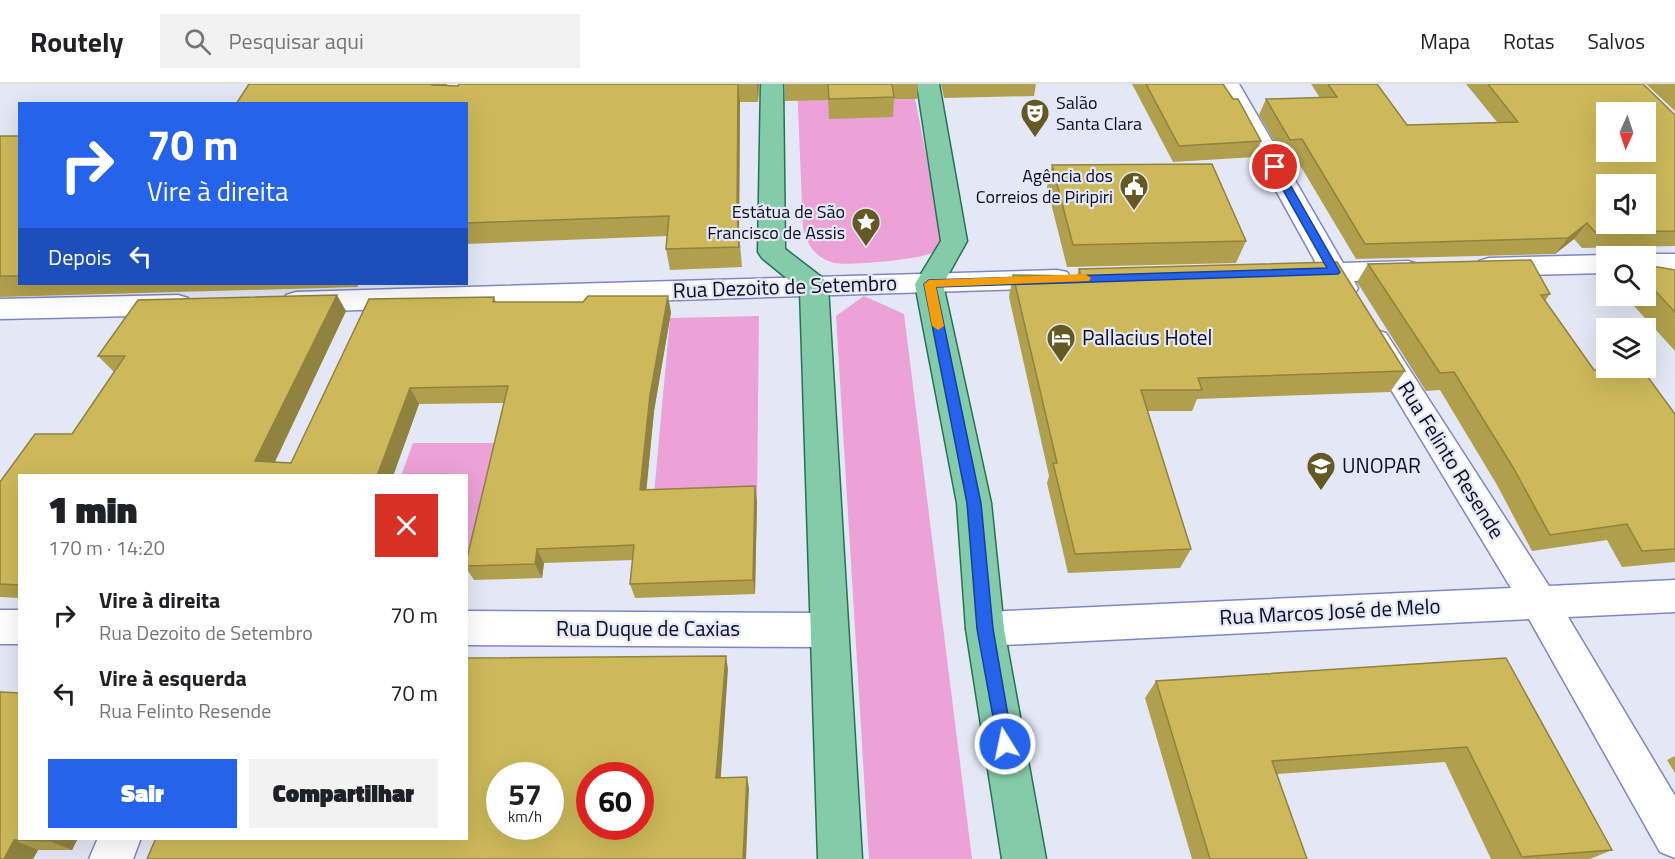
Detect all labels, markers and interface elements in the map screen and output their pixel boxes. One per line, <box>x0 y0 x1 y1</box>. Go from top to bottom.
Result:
search box <box>160 14 580 68</box>
text: Routely <box>30 20 124 63</box>
text: Pesquisar aqui <box>229 24 364 58</box>
icon: search <box>181 25 214 58</box>
text: Mapa <box>1420 25 1470 57</box>
text: Rotas <box>1503 25 1554 57</box>
text: Salvos <box>1587 25 1645 57</box>
place label: Salão Santa Clara <box>1056 89 1142 137</box>
theatre icon: Salão Santa Clara <box>1019 97 1051 139</box>
north arrow <box>1596 102 1656 162</box>
map controls <box>1596 102 1656 378</box>
text: 70 m <box>147 112 239 176</box>
icon: right <box>48 126 126 204</box>
pin <box>1249 141 1300 192</box>
icon: arrive <box>1258 150 1291 183</box>
place label: Agência dos Correios de Piripiri <box>976 162 1113 210</box>
text: Vire à direita <box>147 170 289 211</box>
public building icon: Agência dos Correios de Piripiri <box>1118 170 1150 212</box>
button: sound <box>1596 174 1656 234</box>
place label: Estátua de São Francisco de Assis <box>707 198 845 246</box>
place icon: Estátua de São Francisco de Assis <box>850 206 882 248</box>
text: Depois <box>48 240 112 274</box>
icon: left <box>124 240 157 273</box>
button: search <box>1596 246 1656 306</box>
street label: Rua Dezoito de Setembro <box>672 266 898 306</box>
button: layers <box>1596 318 1656 378</box>
place label: Pallacius Hotel <box>1082 321 1212 353</box>
hotel icon: Pallacius Hotel <box>1045 322 1077 364</box>
street label: Rua Felinto Resende <box>1390 374 1513 545</box>
place label: UNOPAR <box>1342 449 1421 481</box>
school or university icon: UNOPAR <box>1305 450 1337 492</box>
text: 1 min <box>48 482 137 537</box>
button: close <box>375 494 438 557</box>
text: 170 m · 14:20 <box>48 532 165 563</box>
text: Vire à direita <box>99 583 220 617</box>
street label: Rua Marcos José de Melo <box>1219 589 1441 633</box>
text: 70 m <box>390 598 438 632</box>
icon: right <box>48 599 81 632</box>
street label: Rua Duque de Caxias <box>556 612 740 644</box>
text: Rua Dezoito de Setembro <box>99 617 313 648</box>
text: Vire à esquerda <box>99 661 247 695</box>
text: 70 m <box>390 676 438 710</box>
icon: left <box>48 677 81 710</box>
text: Rua Felinto Resende <box>99 695 271 726</box>
position arrow <box>973 712 1037 776</box>
button: Sair <box>48 759 237 828</box>
button: Compartilhar <box>249 759 438 828</box>
speed limit sign: 60 <box>576 762 654 840</box>
text: 57 <box>508 771 542 817</box>
text: km/h <box>508 805 542 828</box>

